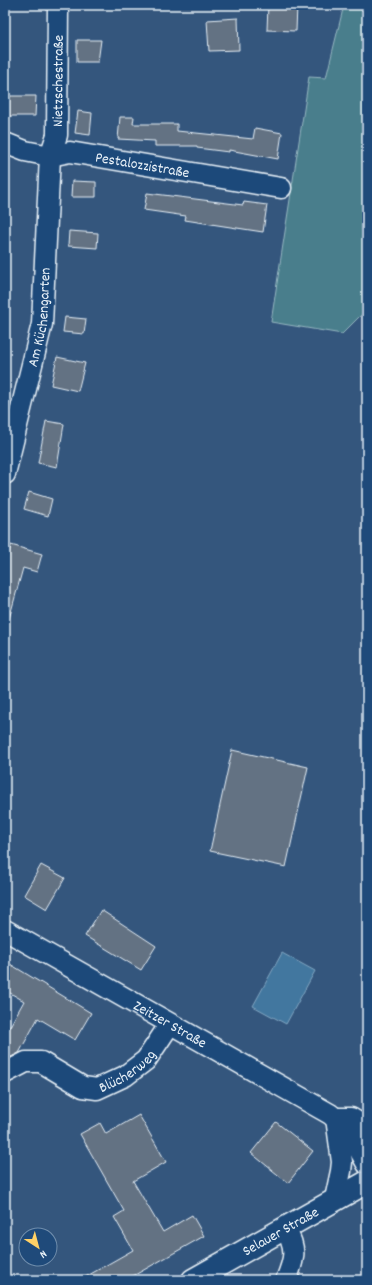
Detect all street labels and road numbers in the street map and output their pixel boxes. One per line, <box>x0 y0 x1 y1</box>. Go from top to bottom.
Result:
street label: Nietzschestraße <box>48 34 71 127</box>
street label: Pestalozzistraße <box>94 148 191 185</box>
street label: Am Küchengarten <box>23 267 58 369</box>
street label: Zeitzer Straße <box>129 996 211 1055</box>
street label: Blücherweg <box>96 1046 163 1100</box>
street label: Selauer Straße <box>239 1202 324 1263</box>

